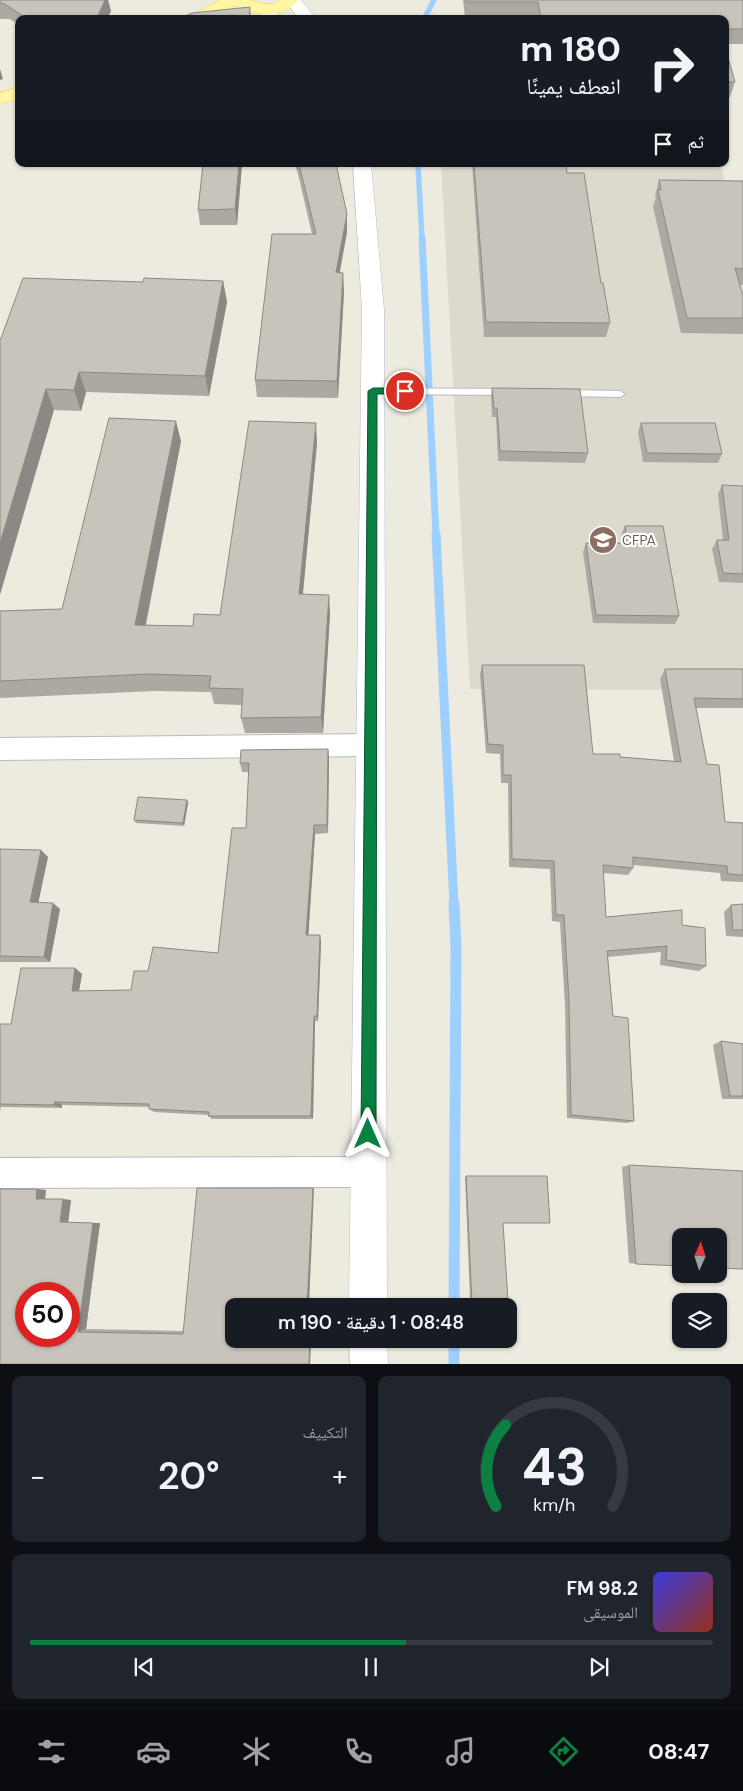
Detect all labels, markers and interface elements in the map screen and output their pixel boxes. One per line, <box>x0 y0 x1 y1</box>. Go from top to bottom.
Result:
text: 180 m <box>520 26 621 72</box>
icon: right <box>639 35 704 100</box>
text: انعطف يمينًا <box>526 72 621 101</box>
text: ثم <box>687 129 704 154</box>
icon: arrive <box>649 130 677 158</box>
pin <box>384 370 426 412</box>
icon: arrive <box>391 377 419 405</box>
school or university icon: CFPA <box>588 525 618 555</box>
place label: CFPA <box>622 531 656 549</box>
position arrow <box>341 1107 393 1159</box>
north arrow <box>672 1228 728 1282</box>
map controls <box>672 1228 727 1348</box>
speed limit sign: 50 <box>15 1282 80 1347</box>
button: layers <box>672 1293 727 1348</box>
text: 08:48 · 1 دقيقة · 190 m <box>278 1310 464 1335</box>
text: التكييف <box>303 1422 348 1443</box>
text: 43 <box>522 1433 587 1501</box>
text: 20° <box>158 1451 220 1501</box>
text: − <box>30 1458 45 1495</box>
text: + <box>332 1458 347 1495</box>
text: km/h <box>533 1493 575 1517</box>
text: 98.2 FM <box>566 1576 638 1601</box>
text: الموسيقى <box>583 1602 638 1623</box>
icon: previous <box>130 1653 158 1681</box>
icon: pause <box>357 1653 385 1681</box>
icon: next <box>585 1653 613 1681</box>
icon: filters <box>34 1734 69 1769</box>
icon: car <box>136 1734 171 1769</box>
icon: climate <box>239 1734 274 1769</box>
icon: phone <box>341 1734 376 1769</box>
icon: music <box>443 1734 478 1769</box>
icon: directions <box>546 1734 581 1769</box>
text: 08:47 <box>648 1737 709 1766</box>

